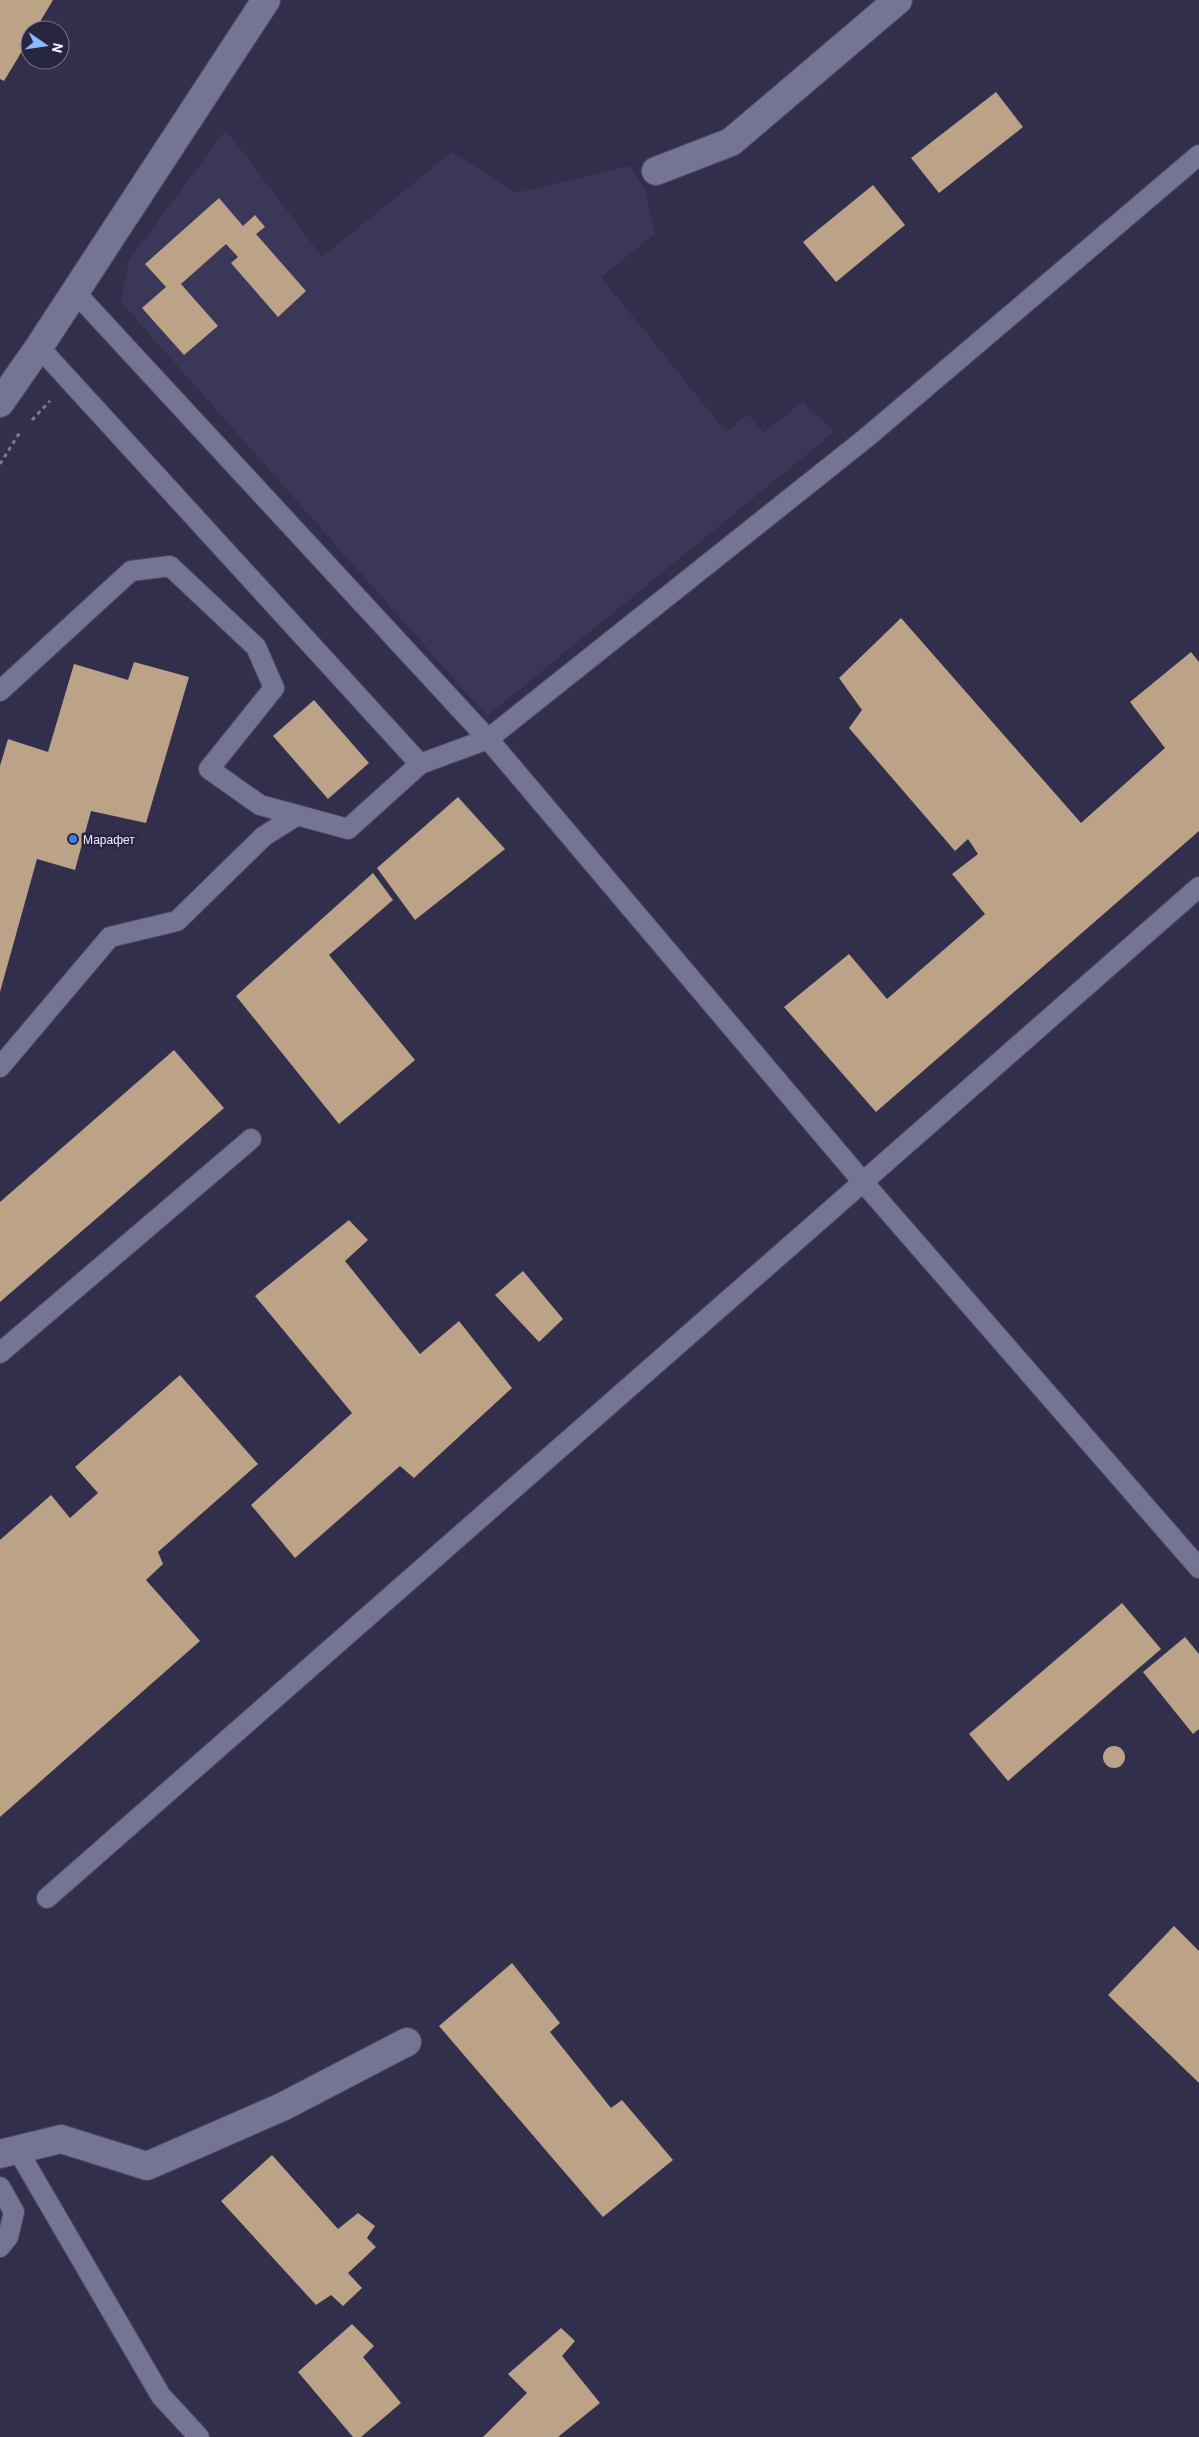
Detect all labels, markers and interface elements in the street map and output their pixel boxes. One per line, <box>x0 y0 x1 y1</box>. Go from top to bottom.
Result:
north arrow <box>20 20 70 70</box>
text: N <box>49 42 67 54</box>
place label: Марафет <box>83 832 135 847</box>
marker: Марафет <box>67 833 79 845</box>

